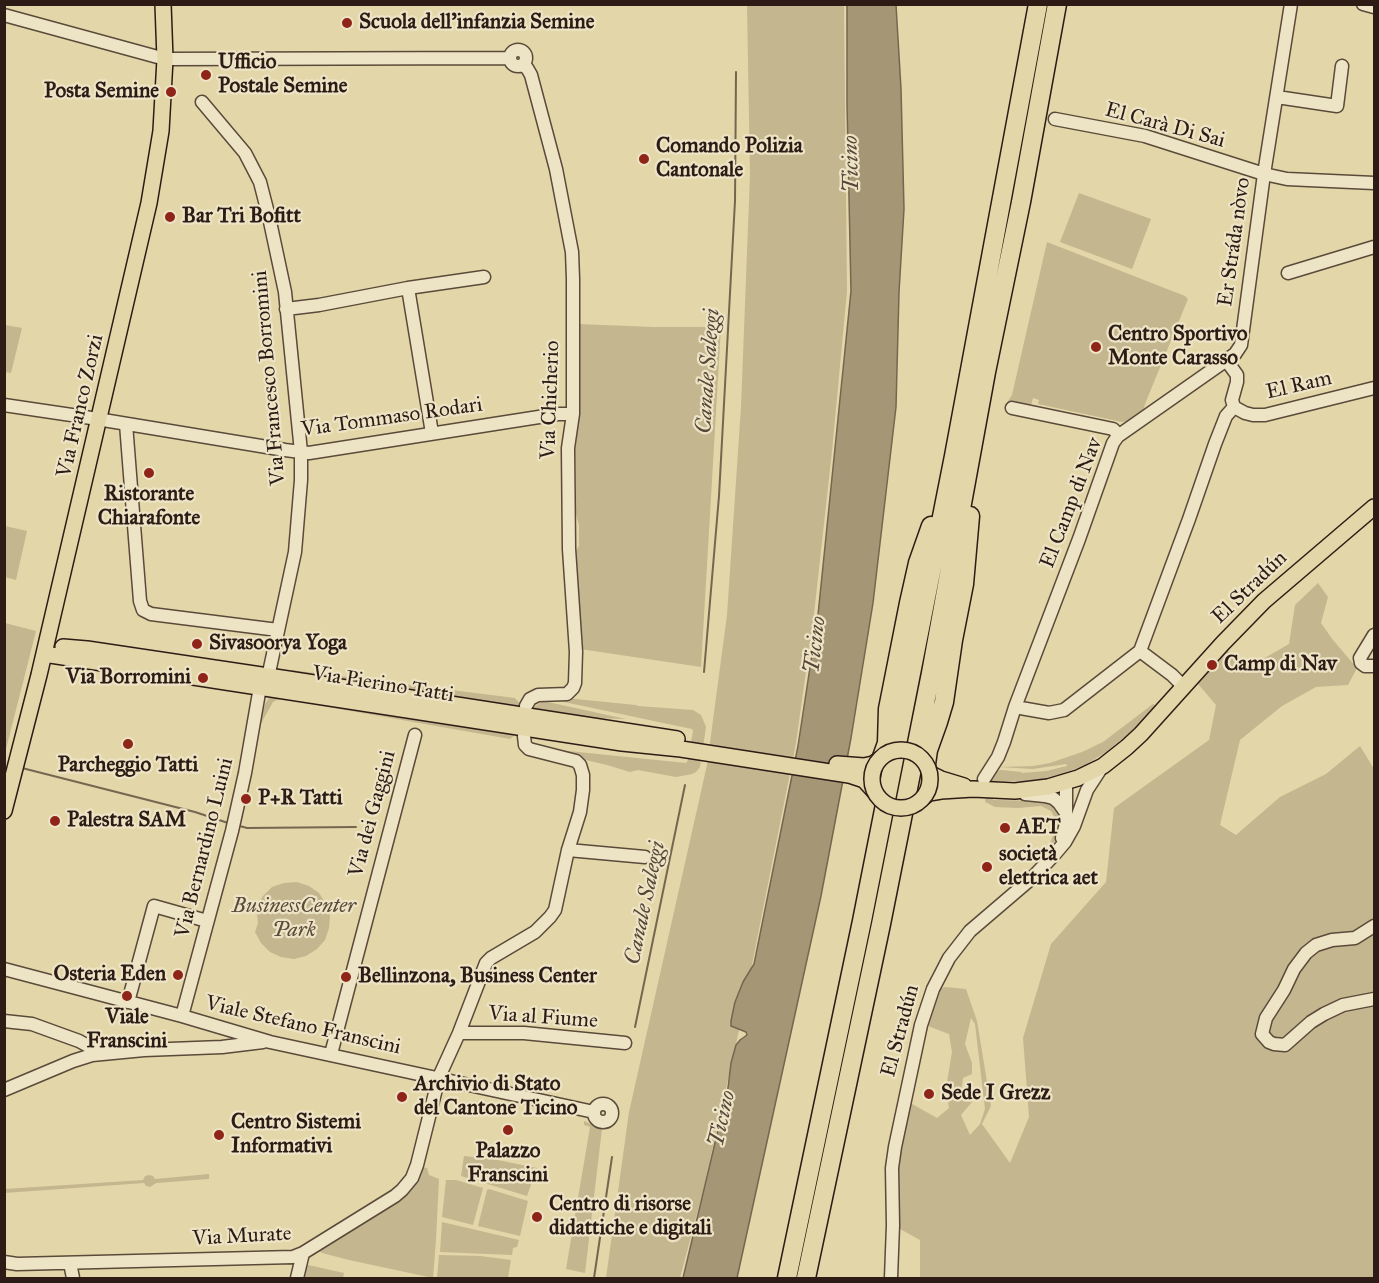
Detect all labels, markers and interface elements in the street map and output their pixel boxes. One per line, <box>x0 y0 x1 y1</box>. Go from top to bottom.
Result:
place label: Scuola dell’infanzia Semine <box>359 10 594 36</box>
marker: Scuola dell’infanzia Semine <box>340 16 354 30</box>
place label: Ufficio Postale Semine <box>218 50 347 100</box>
marker: Ufficio Postale Semine <box>199 68 213 82</box>
place label: Posta Semine <box>44 79 159 105</box>
marker: Posta Semine <box>164 85 178 99</box>
street label: El Carà Di Sai <box>1102 98 1228 154</box>
place label: Comando Polizia Cantonale <box>656 134 803 184</box>
water label: Ticino <box>838 135 866 193</box>
marker: Comando Polizia Cantonale <box>637 152 651 166</box>
street label: Er Stráda nòvo <box>1213 176 1257 308</box>
place label: Bar Tri Bofitt <box>182 204 301 230</box>
marker: Bar Tri Bofitt <box>163 210 177 224</box>
street label: Via Francesco Borromini <box>248 269 292 487</box>
water label: Canale Saleggi <box>691 308 727 434</box>
place label: Centro Sportivo Monte Carasso <box>1108 322 1248 372</box>
street label: Via Franco Zorzi <box>52 332 110 480</box>
street label: Via Chicherio <box>536 340 566 460</box>
marker: Centro Sportivo Monte Carasso <box>1089 340 1103 354</box>
street label: El Ram <box>1264 366 1334 406</box>
street label: Via Tommaso Rodari <box>300 393 484 443</box>
street label: El Camp di Nav <box>1035 434 1109 572</box>
marker: Ristorante Chiarafonte <box>142 466 156 480</box>
place label: Ristorante Chiarafonte <box>98 482 200 532</box>
street label: El Stradún <box>1207 546 1293 630</box>
water label: Ticino <box>799 615 833 675</box>
place label: Sivasoorya Yoga <box>209 631 347 657</box>
marker: Sivasoorya Yoga <box>190 637 204 651</box>
place label: Camp di Nav <box>1224 652 1337 678</box>
marker: Camp di Nav <box>1205 658 1219 672</box>
street label: Via Pierino Tatti <box>310 661 456 709</box>
place label: Via Borromini <box>66 665 191 691</box>
marker: Via Borromini <box>196 671 210 685</box>
marker: Parcheggio Tatti <box>121 737 135 751</box>
street label: Via dei Gaggini <box>344 748 402 880</box>
place label: Parcheggio Tatti <box>58 753 198 779</box>
street label: Via Bernardino Luini <box>170 755 240 941</box>
place label: P+R Tatti <box>258 786 342 812</box>
marker: P+R Tatti <box>239 792 253 806</box>
place label: Palestra SAM <box>67 808 186 834</box>
marker: Palestra SAM <box>48 814 62 828</box>
place label: AET <box>1017 815 1061 841</box>
marker: AET <box>998 821 1012 835</box>
water label: Canale Saleggi <box>620 839 672 967</box>
place label: società elettrica aet <box>999 842 1098 892</box>
marker: società elettrica aet <box>980 860 994 874</box>
park label: BusinessCenter Park <box>232 894 356 944</box>
place label: Osteria Eden <box>53 962 166 988</box>
place label: Bellinzona, Business Center <box>358 964 597 990</box>
marker: Osteria Eden <box>171 968 185 982</box>
marker: Bellinzona, Business Center <box>339 970 353 984</box>
street label: El Stradún <box>877 982 925 1080</box>
marker: Viale Franscini <box>120 989 134 1003</box>
street label: Viale Stefano Franscini <box>203 991 403 1061</box>
street label: Via al Fiume <box>487 1002 599 1034</box>
place label: Viale Franscini <box>87 1005 167 1055</box>
place label: Archivio di Stato del Cantone Ticino <box>414 1072 578 1122</box>
place label: Sede I Grezz <box>941 1081 1050 1107</box>
marker: Sede I Grezz <box>922 1087 936 1101</box>
water label: Ticino <box>704 1088 742 1150</box>
marker: Archivio di Stato del Cantone Ticino <box>395 1090 409 1104</box>
place label: Centro Sistemi Informativi <box>231 1110 361 1160</box>
marker: Palazzo Franscini <box>501 1123 515 1137</box>
marker: Centro Sistemi Informativi <box>212 1128 226 1142</box>
place label: Palazzo Franscini <box>468 1139 548 1189</box>
place label: Centro di risorse didattiche e digitali <box>549 1192 712 1242</box>
marker: Centro di risorse didattiche e digitali <box>530 1210 544 1224</box>
street label: Via Murate <box>192 1222 292 1252</box>

